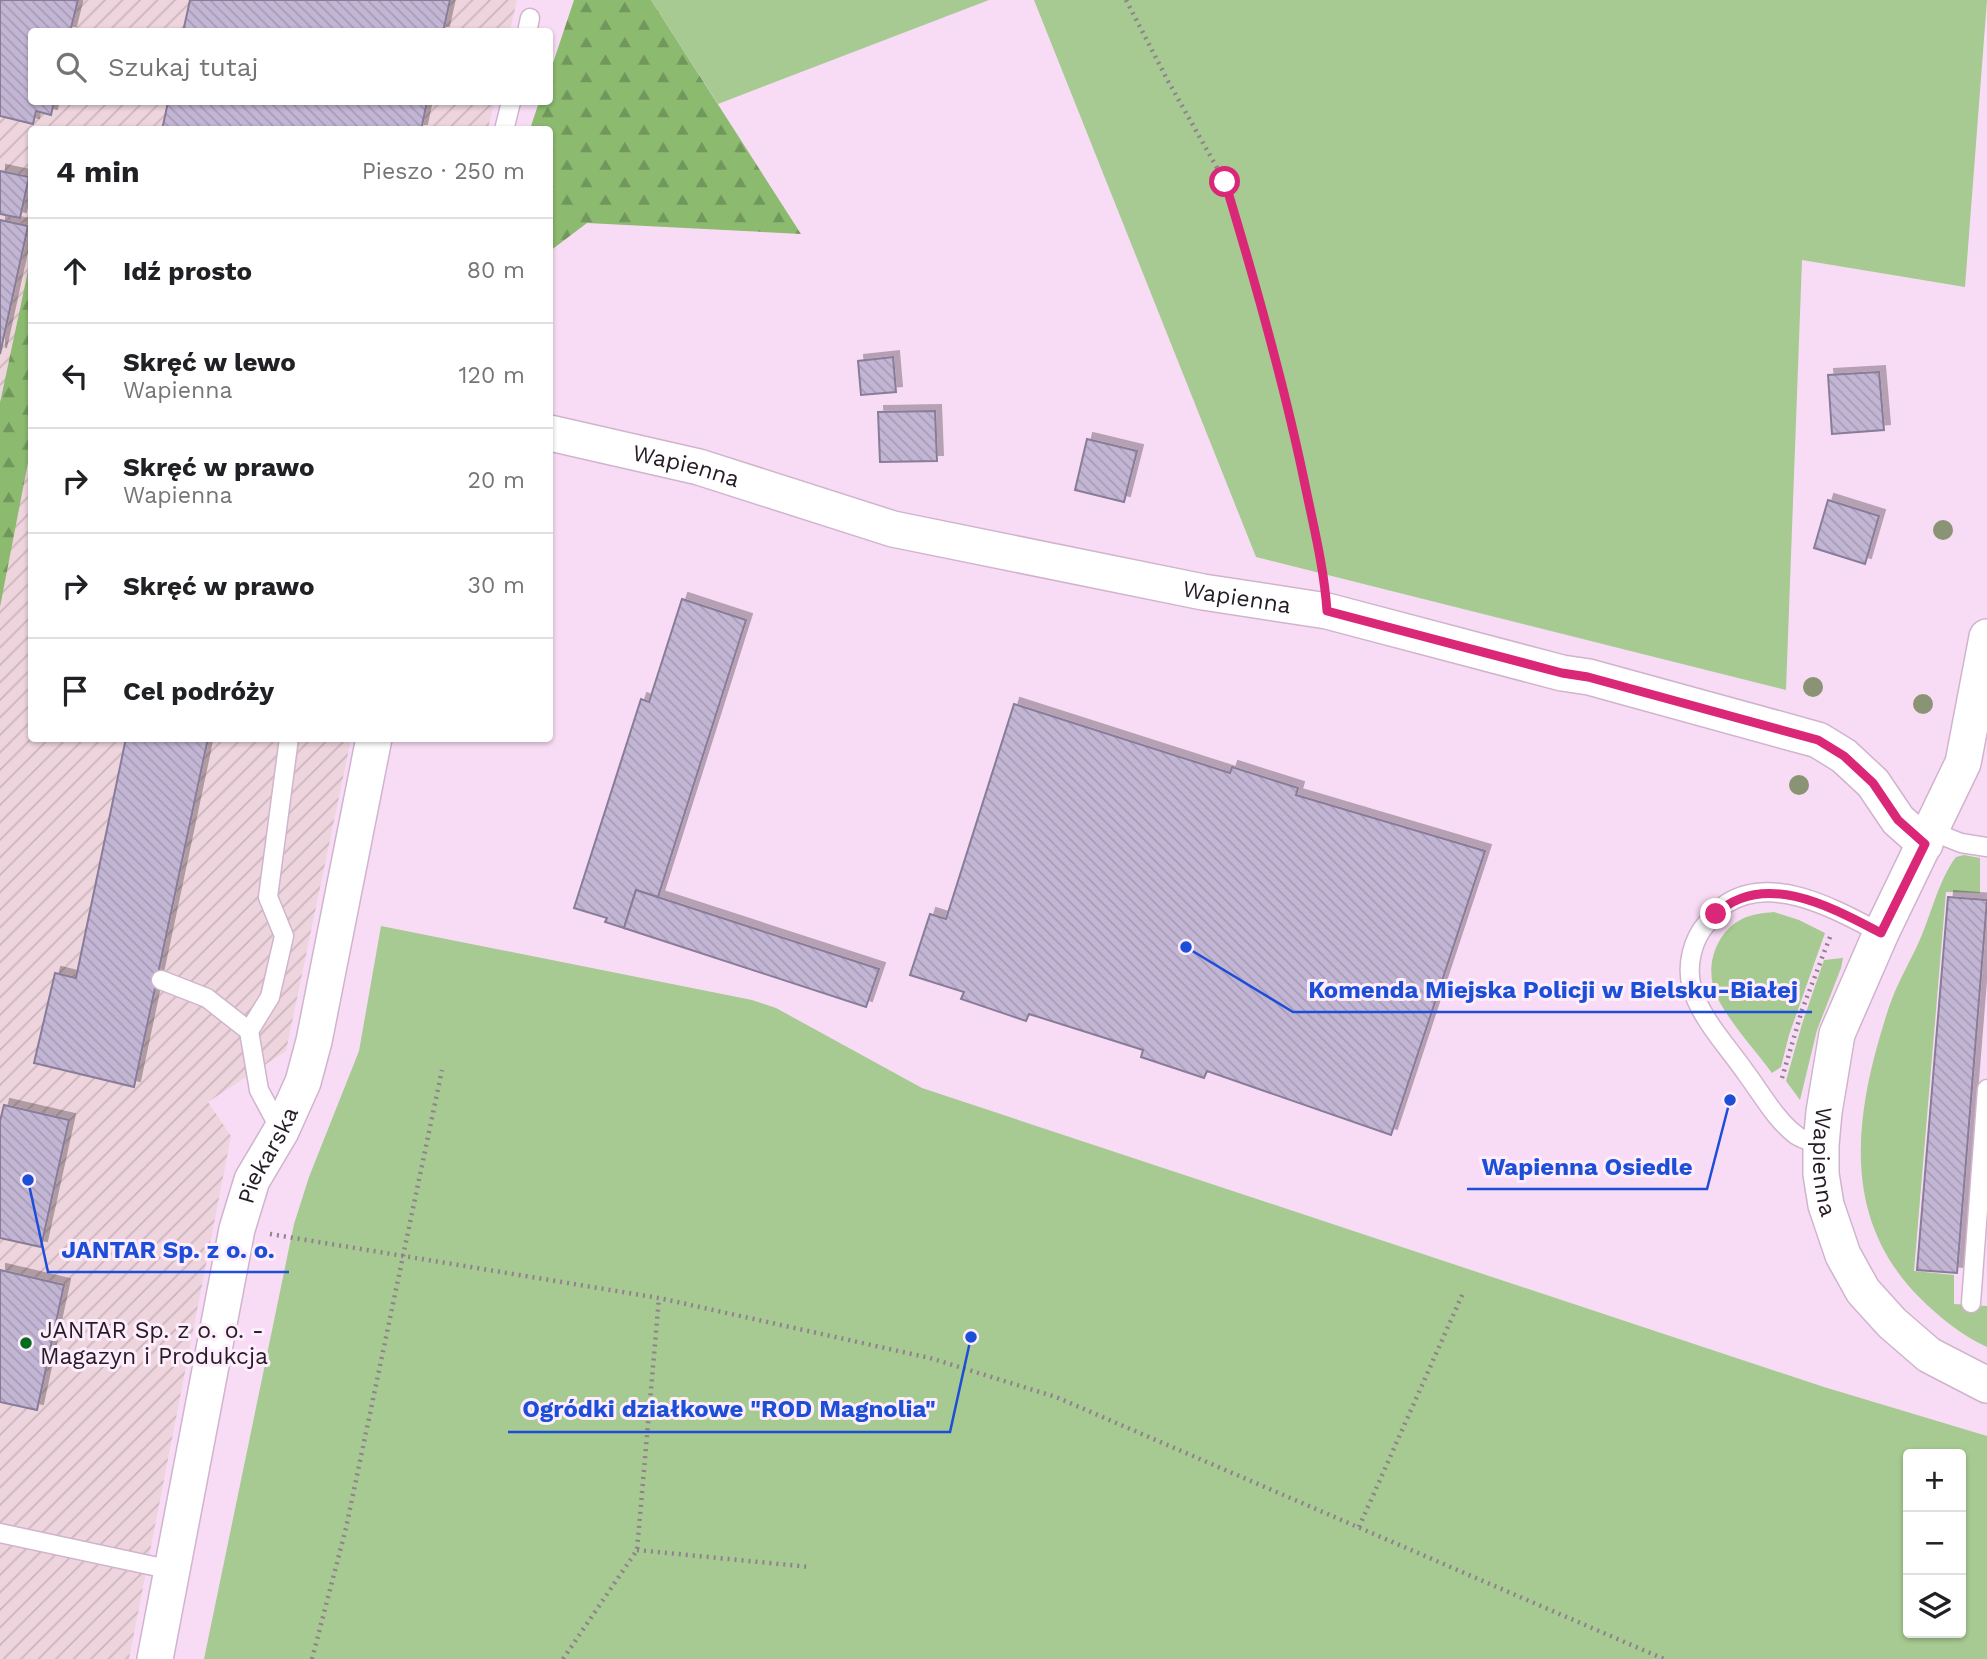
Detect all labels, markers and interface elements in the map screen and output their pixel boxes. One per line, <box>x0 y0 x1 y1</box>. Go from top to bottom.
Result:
search box <box>28 28 553 105</box>
icon: search <box>52 48 90 86</box>
text: Szukaj tutaj <box>108 52 258 82</box>
text: 4 min <box>56 154 140 189</box>
text: Pieszo · 250 m <box>362 158 525 185</box>
route start <box>1209 166 1240 197</box>
icon: ahead <box>56 252 94 290</box>
text: Idź prosto <box>123 256 252 286</box>
text: 80 m <box>467 257 525 284</box>
text: Skręć w lewo <box>123 347 296 377</box>
icon: left <box>56 357 94 395</box>
text: 120 m <box>459 362 525 389</box>
text: Wapienna <box>123 377 233 404</box>
street label: Wapienna <box>630 439 743 493</box>
text: Skręć w prawo <box>123 452 315 482</box>
icon: right <box>56 462 94 500</box>
text: 20 m <box>468 467 525 494</box>
text: Wapienna <box>123 482 233 509</box>
icon: right <box>56 567 94 605</box>
text: Skręć w prawo <box>123 571 315 601</box>
text: 30 m <box>468 572 525 599</box>
street label: Wapienna <box>1180 575 1293 619</box>
icon: arrive <box>56 672 94 710</box>
text: Cel podróży <box>123 676 274 706</box>
route end <box>1700 898 1731 929</box>
callout: Komenda Miejska Policji w Bielsku-Białej <box>1293 967 1812 1012</box>
text: Komenda Miejska Policji w Bielsku-Białej <box>1308 976 1798 1004</box>
street label: Piekarska <box>233 1103 304 1207</box>
street label: Wapienna <box>1807 1106 1842 1220</box>
callout: Wapienna Osiedle <box>1467 1144 1707 1189</box>
text: Wapienna Osiedle <box>1481 1153 1693 1181</box>
callout: JANTAR Sp. z o. o. <box>48 1227 289 1272</box>
text: JANTAR Sp. z o. o. <box>61 1236 275 1264</box>
place label: JANTAR Sp. z o. o. - Magazyn i Produkcja <box>40 1317 268 1370</box>
marker: JANTAR Sp. z o. o. - Magazyn i Produkcja <box>18 1335 34 1351</box>
callout: Ogródki działkowe "ROD Magnolia" <box>508 1387 950 1432</box>
text: Ogródki działkowe "ROD Magnolia" <box>522 1395 936 1423</box>
map controls <box>1903 1449 1966 1638</box>
button: + <box>1903 1449 1966 1512</box>
button: − <box>1903 1512 1966 1575</box>
button: layers <box>1903 1575 1966 1638</box>

